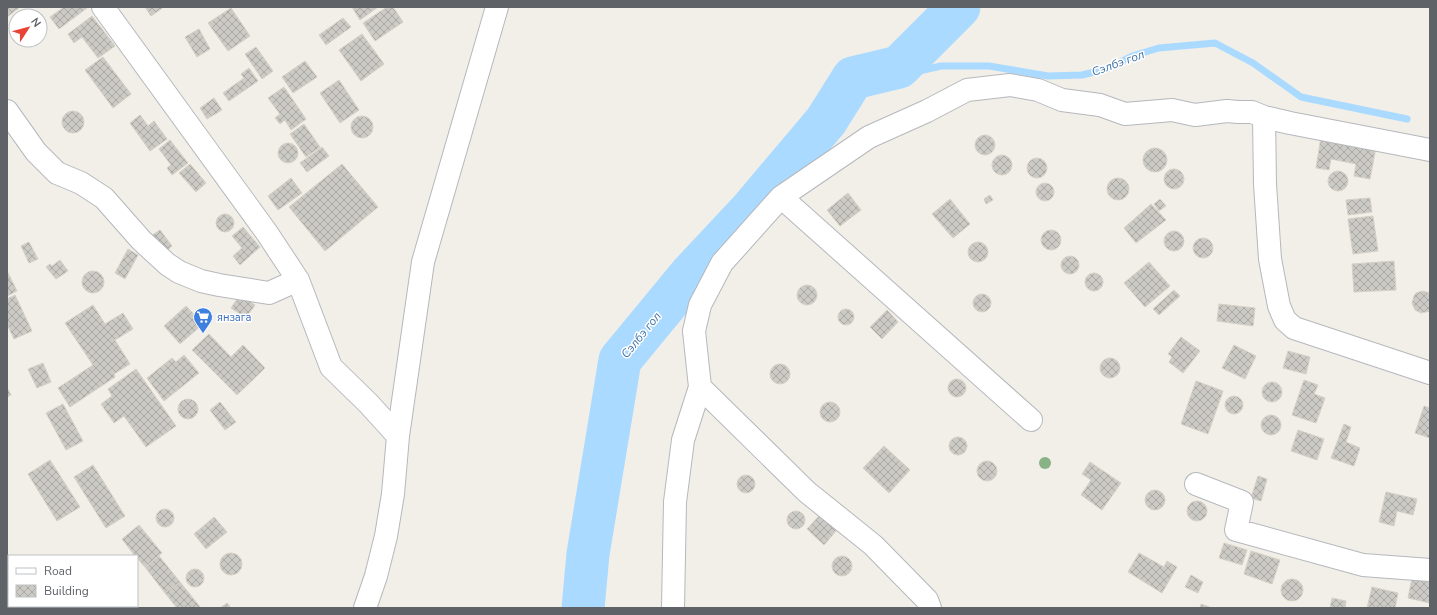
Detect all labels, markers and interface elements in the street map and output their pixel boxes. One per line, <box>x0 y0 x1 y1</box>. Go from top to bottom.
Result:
north arrow <box>8 8 48 48</box>
text: N <box>27 15 44 30</box>
water label: Сэлбэ гол <box>1089 46 1147 80</box>
supermarket icon: янзага <box>192 306 214 334</box>
water label: Сэлбэ гол <box>617 308 665 362</box>
place label: янзага <box>217 310 252 325</box>
legend <box>8 555 138 607</box>
text: Road <box>44 563 72 579</box>
text: Building <box>44 583 89 599</box>

